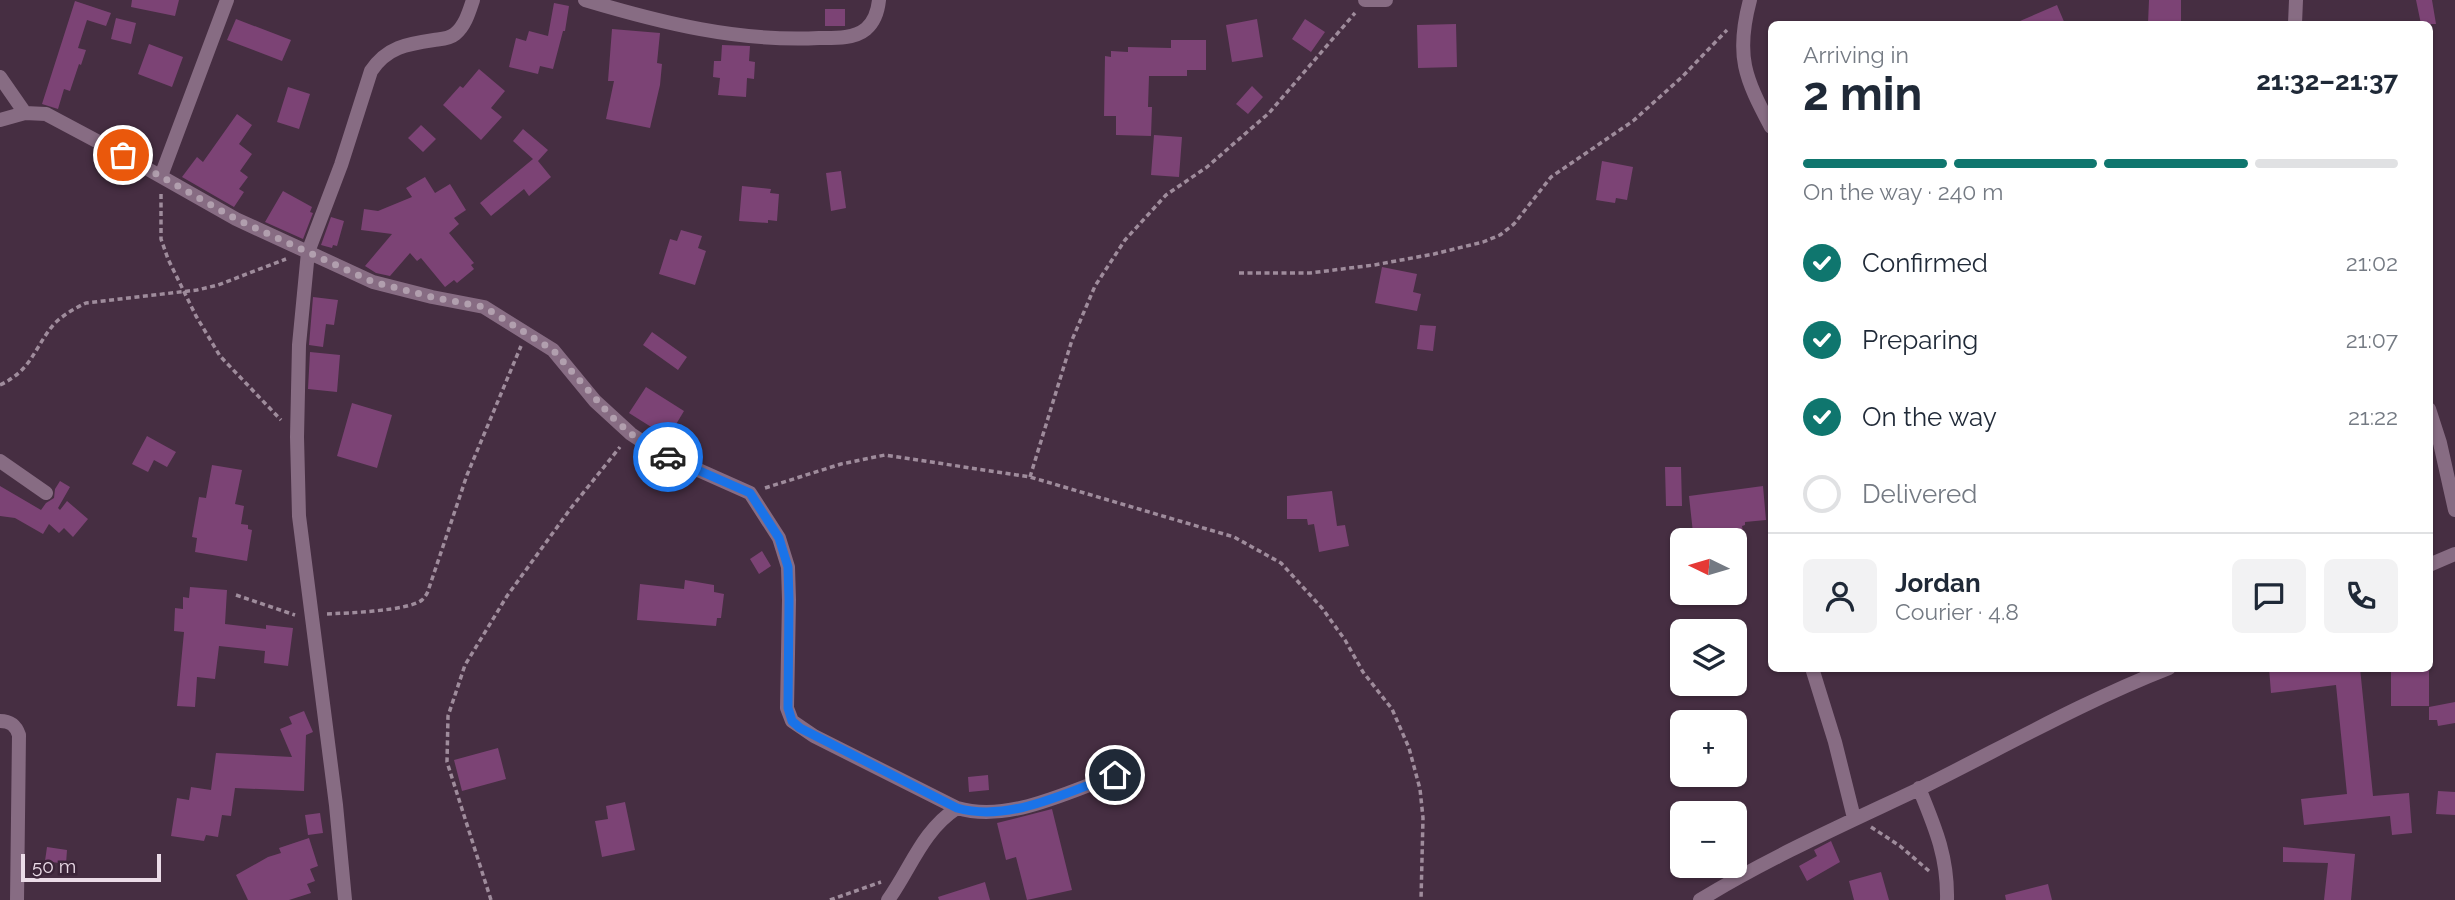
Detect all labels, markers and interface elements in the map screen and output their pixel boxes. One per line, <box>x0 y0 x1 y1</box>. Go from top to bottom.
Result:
text: Arriving in <box>1803 41 1909 68</box>
text: 21:32–21:37 <box>2256 66 2398 96</box>
text: 2 min <box>1803 67 1922 121</box>
pin <box>93 125 153 185</box>
icon: bag <box>104 136 142 174</box>
text: On the way · 240 m <box>1803 178 2003 205</box>
icon: check <box>1803 244 1841 282</box>
text: Confirmed <box>1862 248 1988 278</box>
text: 21:02 <box>2346 249 2398 276</box>
icon: check <box>1803 321 1841 359</box>
text: Preparing <box>1862 325 1978 355</box>
text: 21:07 <box>2346 326 2398 353</box>
icon: check <box>1803 398 1841 436</box>
text: On the way <box>1862 402 1997 432</box>
text: 21:22 <box>2348 403 2398 430</box>
courier <box>633 422 703 492</box>
icon: car <box>649 438 687 476</box>
text: Delivered <box>1862 479 1977 509</box>
north arrow <box>1670 528 1746 606</box>
map controls <box>1670 528 1747 878</box>
button: person <box>1803 559 1877 633</box>
button: chat <box>2232 559 2306 633</box>
button: phone <box>2324 559 2398 633</box>
text: Jordan <box>1895 568 1981 598</box>
text: Courier · 4.8 <box>1895 598 2019 625</box>
button: layers <box>1670 619 1747 696</box>
button: + <box>1670 710 1747 787</box>
pin <box>1085 745 1145 805</box>
icon: home <box>1096 756 1134 794</box>
button: − <box>1670 801 1747 878</box>
scale bar <box>21 851 161 883</box>
text: 50 m <box>32 855 76 877</box>

